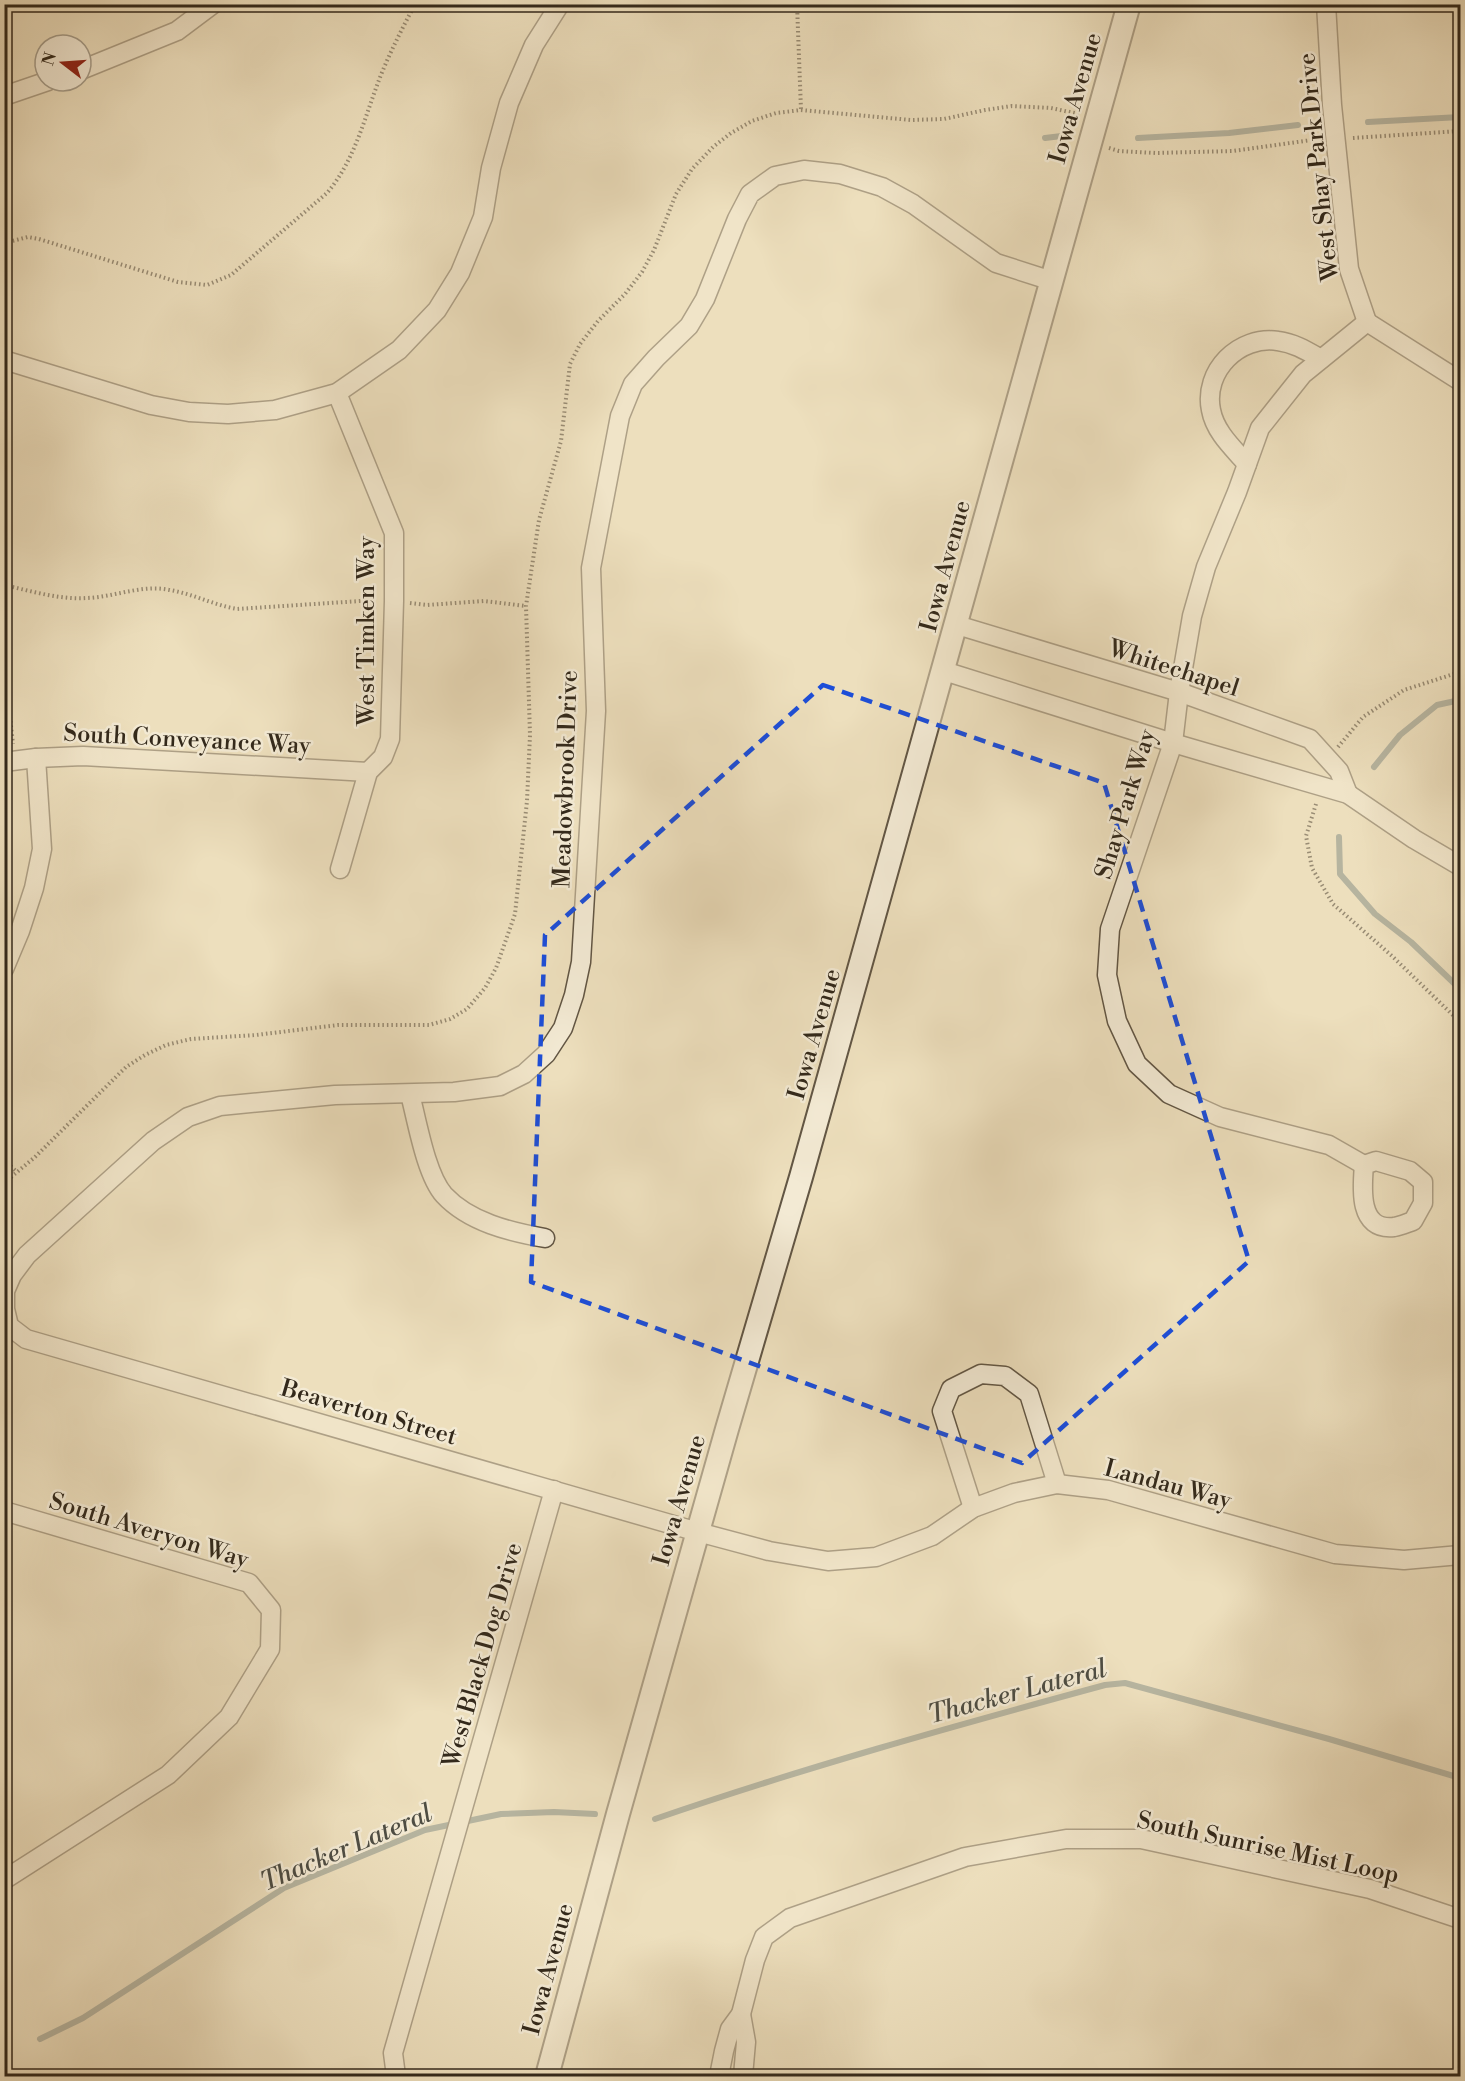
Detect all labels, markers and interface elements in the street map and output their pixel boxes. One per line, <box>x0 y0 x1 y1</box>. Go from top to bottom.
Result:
street label: Iowa Avenue <box>1043 29 1109 167</box>
north arrow <box>33 33 93 93</box>
text: N <box>38 50 61 68</box>
street label: West Shay Park Drive <box>1292 51 1346 283</box>
street label: Iowa Avenue <box>914 497 978 635</box>
street label: West Timken Way <box>352 536 382 727</box>
street label: Whitechapel <box>1104 633 1243 704</box>
street label: Meadowbrook Drive <box>547 670 585 888</box>
street label: South Conveyance Way <box>62 719 312 761</box>
street label: Shay Park Way <box>1089 725 1163 883</box>
street label: Iowa Avenue <box>782 965 848 1103</box>
street label: Beaverton Street <box>276 1373 461 1453</box>
street label: Iowa Avenue <box>647 1431 713 1569</box>
street label: Landau Way <box>1101 1454 1235 1516</box>
street label: South Averyon Way <box>45 1486 252 1576</box>
street label: West Black Dog Drive <box>436 1539 529 1772</box>
water label: Thacker Lateral <box>924 1653 1111 1731</box>
water label: Thacker Lateral <box>256 1797 438 1899</box>
street label: South Sunrise Mist Loop <box>1134 1806 1402 1890</box>
street label: Iowa Avenue <box>517 1900 581 2038</box>

